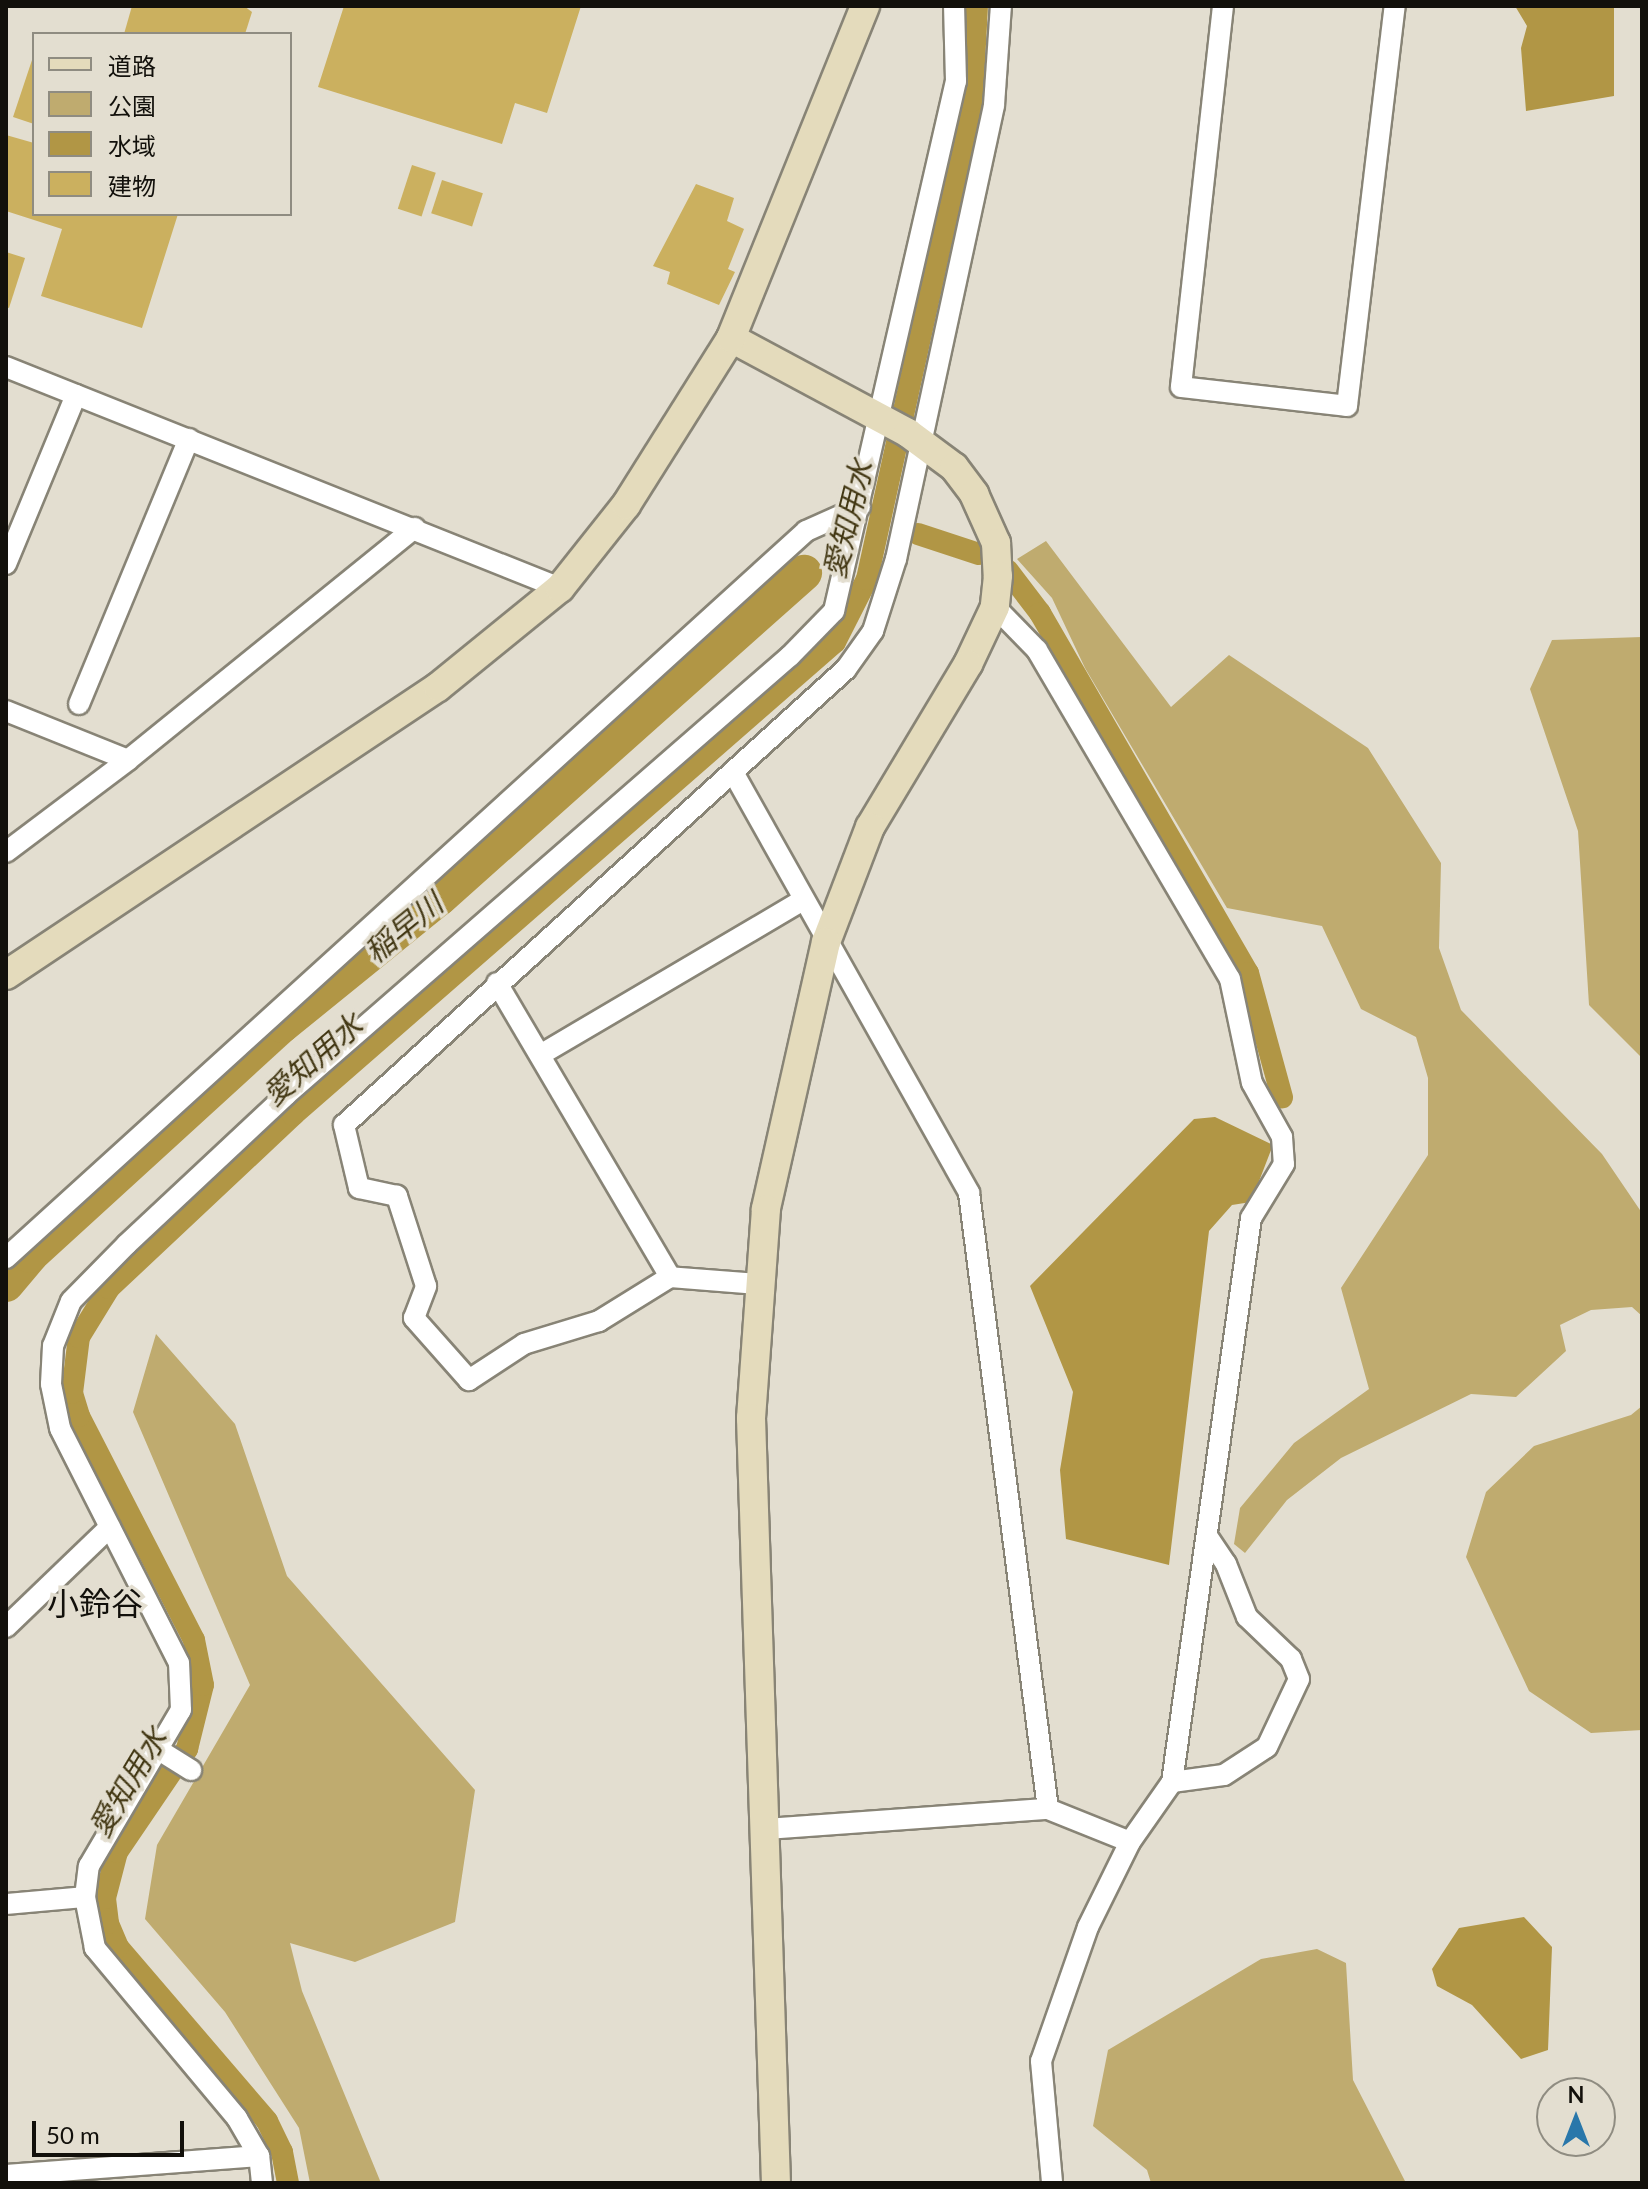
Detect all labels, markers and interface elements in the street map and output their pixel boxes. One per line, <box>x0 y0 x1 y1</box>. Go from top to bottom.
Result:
legend <box>32 32 292 216</box>
text: 道路 <box>108 51 156 80</box>
text: 公園 <box>108 91 156 120</box>
text: 水域 <box>108 131 156 160</box>
text: 建物 <box>108 171 156 200</box>
water label: 愛知用水 <box>815 456 879 582</box>
water label: 稲早川 <box>357 885 449 969</box>
water label: 愛知用水 <box>255 1006 369 1112</box>
district label: 小鈴谷 <box>47 1584 143 1622</box>
water label: 愛知用水 <box>81 1721 173 1843</box>
north arrow <box>1536 2077 1616 2157</box>
text: N <box>1568 2081 1584 2108</box>
scale bar <box>36 2105 188 2155</box>
text: 50 m <box>46 2120 100 2149</box>

